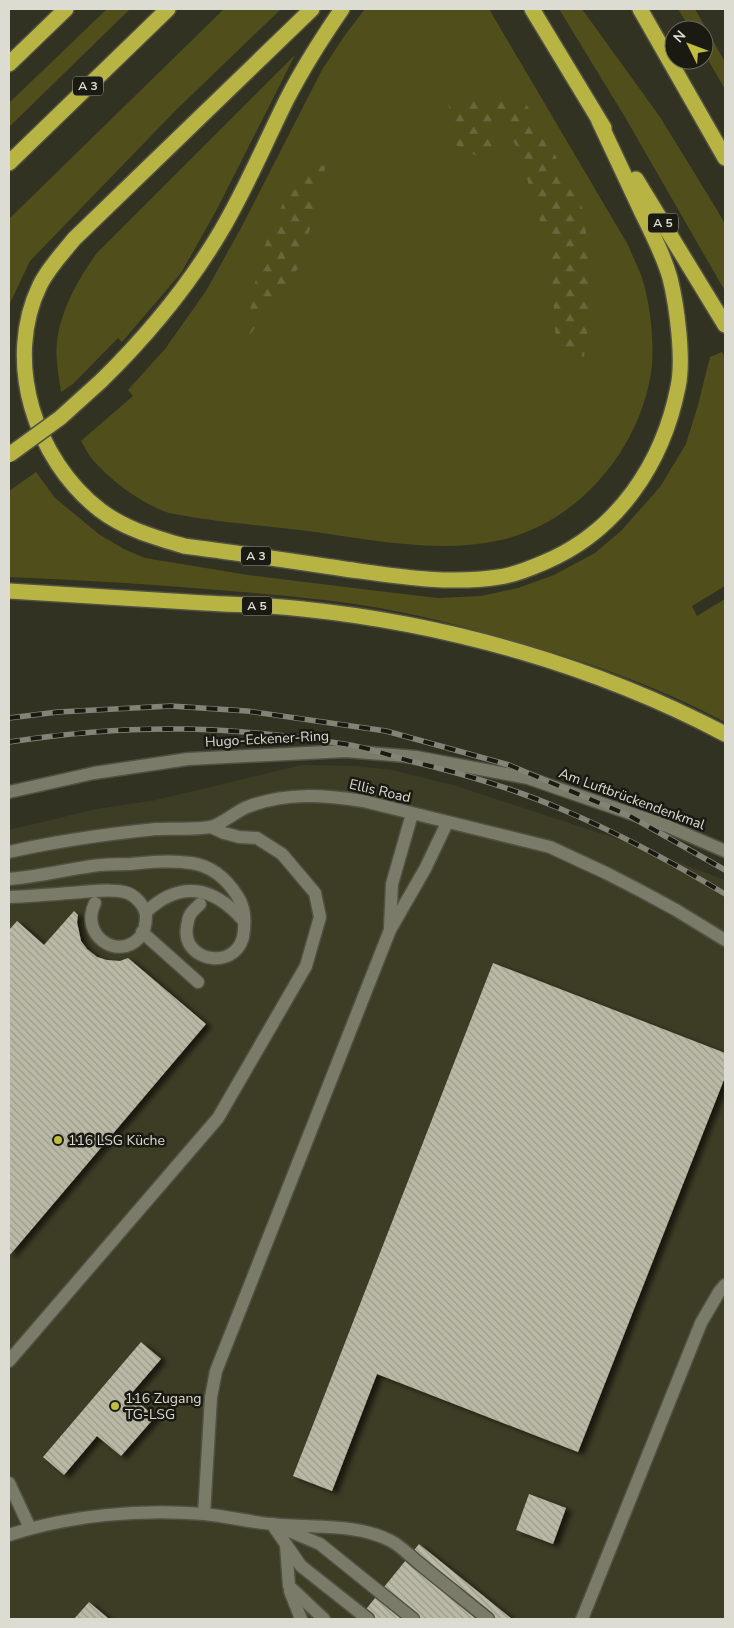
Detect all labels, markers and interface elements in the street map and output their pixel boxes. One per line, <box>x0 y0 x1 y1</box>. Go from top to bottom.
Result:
north arrow <box>664 20 714 70</box>
text: N <box>669 26 690 47</box>
road number: A 3 <box>73 76 103 95</box>
road number: A 5 <box>648 214 678 232</box>
road number: A 3 <box>241 546 271 566</box>
road number: A 5 <box>242 596 272 616</box>
street label: Hugo-Eckener-Ring <box>204 726 330 752</box>
street label: Am Luftbrückendenkmal <box>556 764 708 835</box>
street label: Ellis Road <box>347 775 413 807</box>
place label: 116 LSG Küche <box>68 1131 165 1150</box>
marker: 116 LSG Küche <box>52 1134 64 1146</box>
place label: 116 Zugang TG-LSG <box>125 1389 202 1424</box>
marker: 116 Zugang TG-LSG <box>109 1400 121 1412</box>

